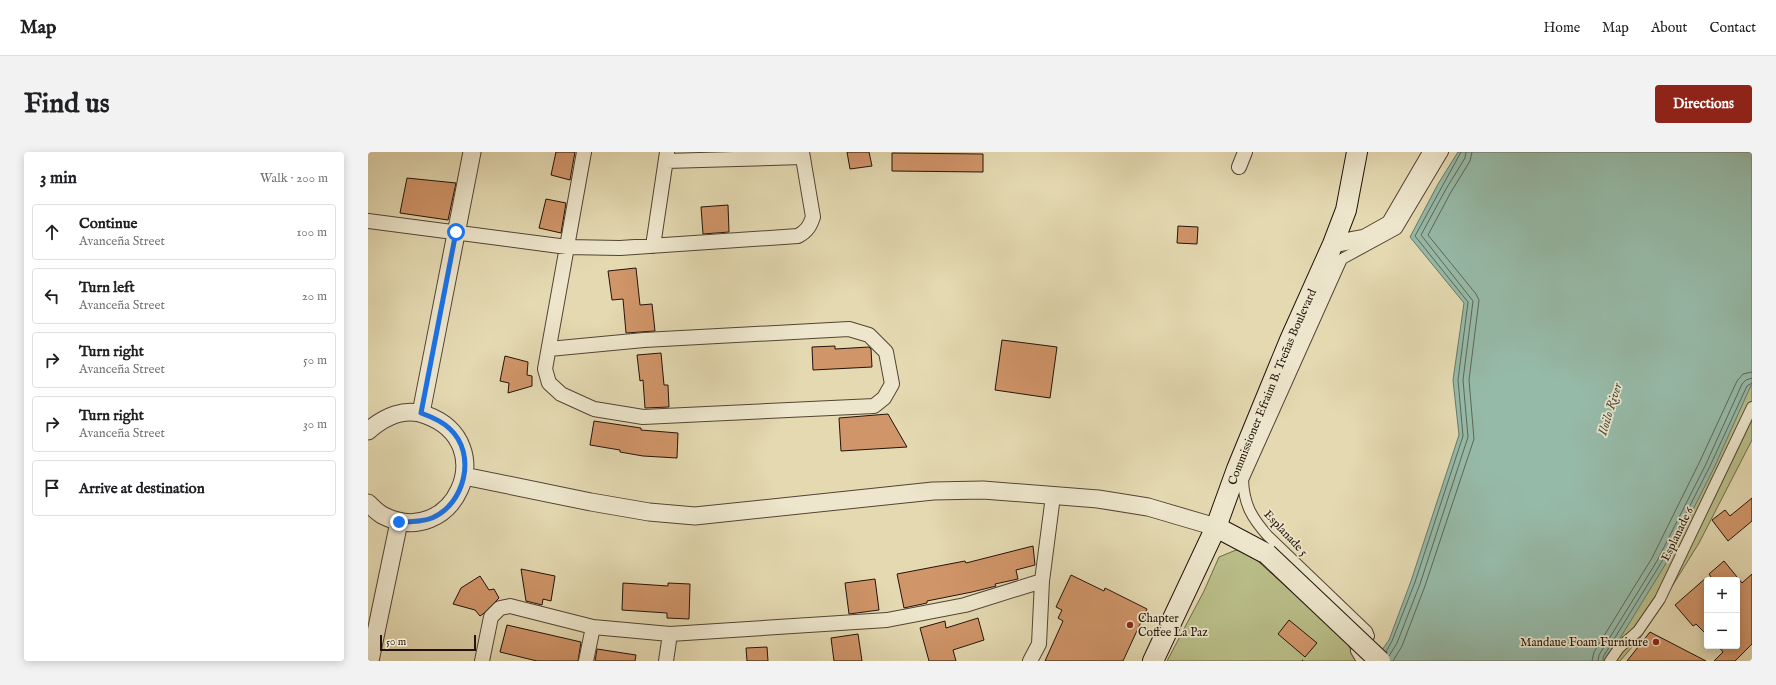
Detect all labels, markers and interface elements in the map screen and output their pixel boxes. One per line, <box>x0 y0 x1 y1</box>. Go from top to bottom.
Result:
text: Map <box>20 16 56 40</box>
text: Home <box>1544 19 1580 37</box>
text: Map <box>1602 19 1629 37</box>
text: About <box>1651 19 1687 37</box>
text: Contact <box>1709 19 1756 37</box>
button: Directions <box>1655 85 1752 123</box>
text: Find us <box>24 87 110 122</box>
text: 3 min <box>40 168 77 189</box>
text: Walk · 200 m <box>260 170 328 187</box>
text: Continue <box>79 214 137 233</box>
icon: ahead <box>41 221 63 243</box>
route start <box>447 223 465 241</box>
text: 100 m <box>297 224 327 241</box>
text: Avanceña Street <box>79 233 165 250</box>
text: Turn left <box>79 278 135 297</box>
icon: left <box>41 285 63 307</box>
street label: Commissioner Efraim B. Treñas Boulevard <box>1225 286 1320 487</box>
text: 20 m <box>302 288 327 305</box>
text: Avanceña Street <box>79 297 165 314</box>
text: Turn right <box>79 342 144 361</box>
icon: right <box>41 349 63 371</box>
text: 50 m <box>303 352 327 369</box>
text: Avanceña Street <box>79 361 165 378</box>
water label: Iloilo River <box>1594 381 1627 439</box>
text: Turn right <box>79 406 144 425</box>
icon: right <box>41 413 63 435</box>
text: 30 m <box>303 416 327 433</box>
text: Avanceña Street <box>79 425 165 442</box>
icon: arrive <box>41 477 63 499</box>
text: Arrive at destination <box>79 479 205 498</box>
street label: Esplanade 6 <box>1658 504 1698 564</box>
street label: Esplanade 5 <box>1260 507 1311 561</box>
route end <box>390 513 408 531</box>
map controls <box>1704 577 1740 649</box>
button: + <box>1704 577 1740 613</box>
place label: Chapter Coffee La Paz <box>1138 611 1208 640</box>
button: − <box>1704 613 1740 649</box>
marker: Chapter Coffee La Paz <box>1125 620 1135 630</box>
scale bar <box>380 633 476 652</box>
text: 50 m <box>386 635 406 649</box>
place label: Mandaue Foam Furniture <box>1520 635 1648 650</box>
marker: Mandaue Foam Furniture <box>1651 637 1661 647</box>

